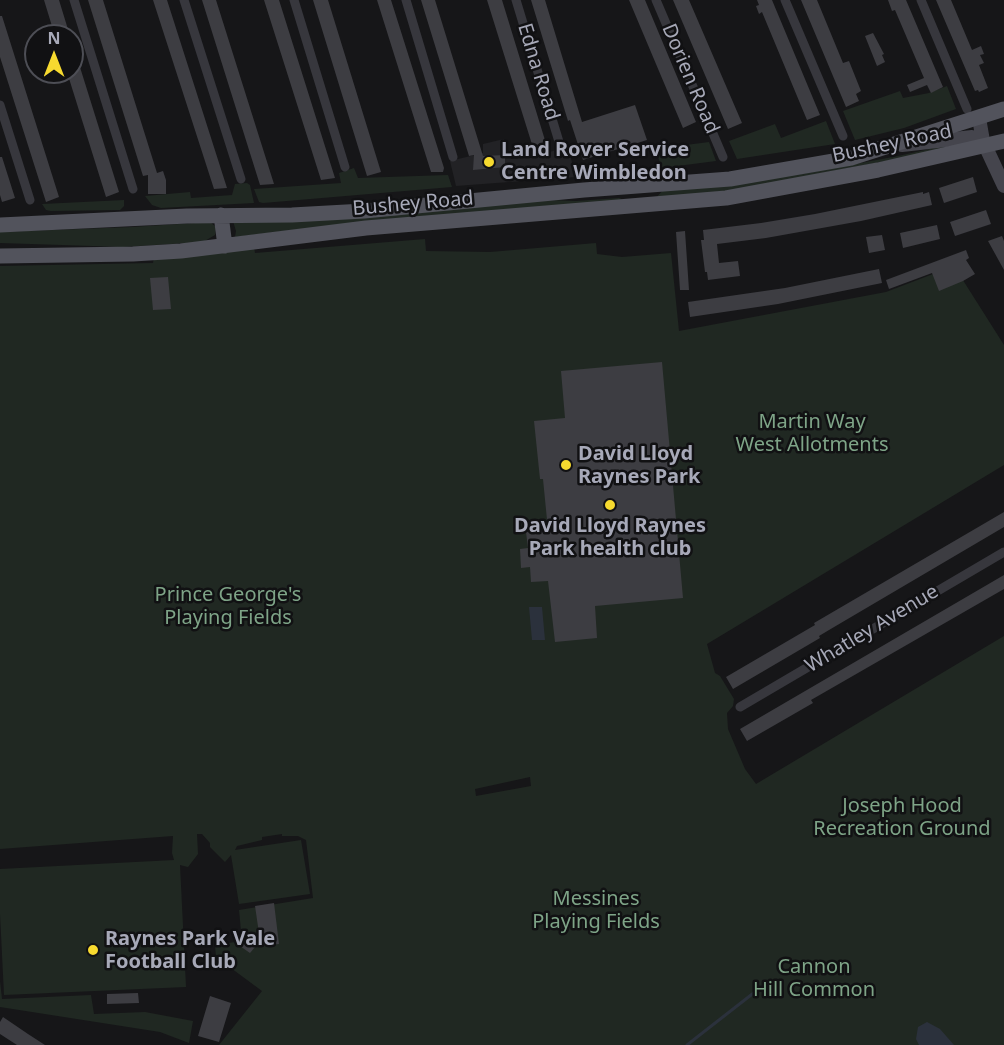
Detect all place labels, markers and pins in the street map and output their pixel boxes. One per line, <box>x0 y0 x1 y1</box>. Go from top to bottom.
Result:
place label: Land Rover Service Centre Wimbledon <box>501 138 689 185</box>
marker: Land Rover Service Centre Wimbledon <box>482 155 496 169</box>
place label: David Lloyd Raynes Park <box>578 442 700 489</box>
marker: David Lloyd Raynes Park <box>559 458 573 472</box>
marker: David Lloyd Raynes Park health club <box>603 498 617 512</box>
place label: David Lloyd Raynes Park health club <box>514 514 706 561</box>
place label: Raynes Park Vale Football Club <box>105 927 275 974</box>
marker: Raynes Park Vale Football Club <box>86 943 100 957</box>

